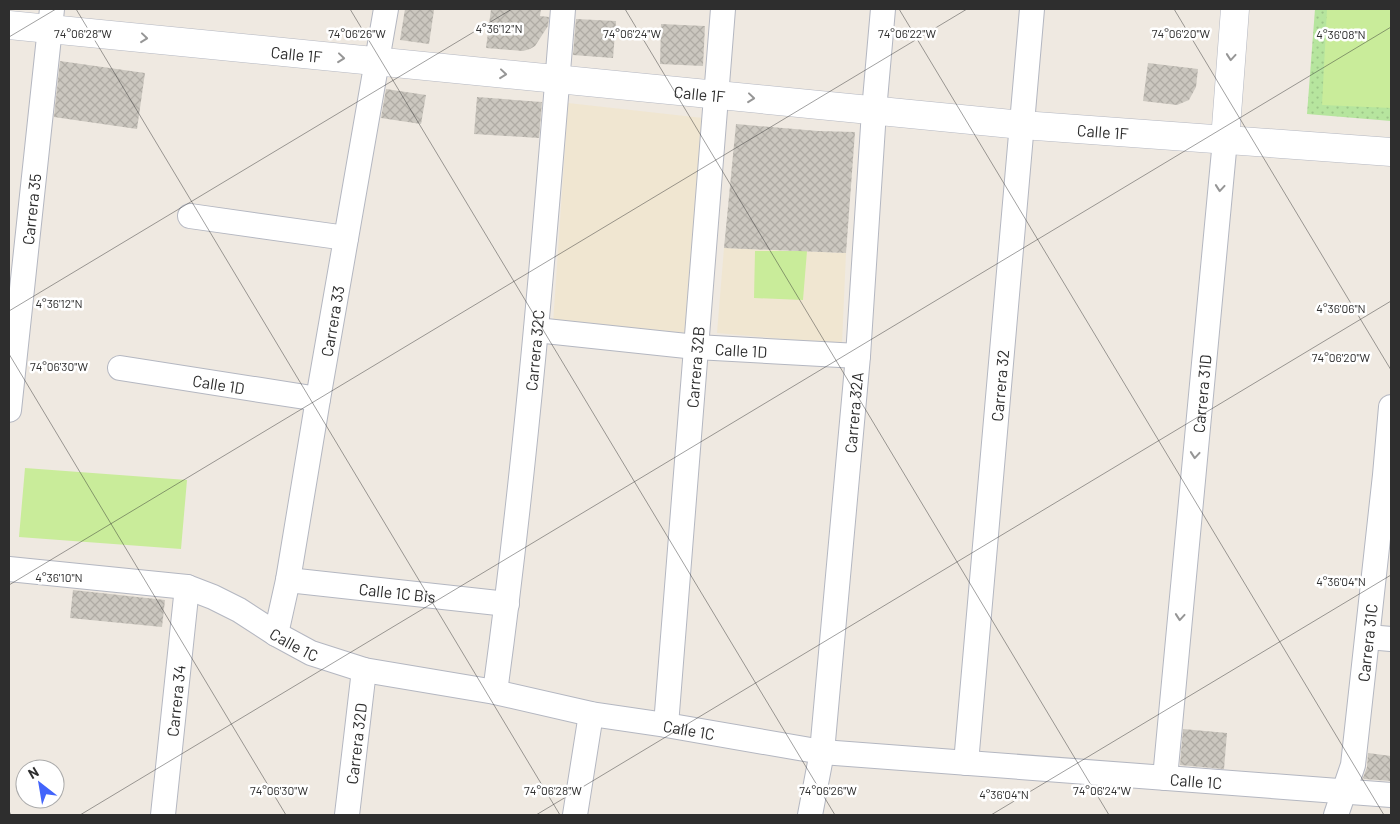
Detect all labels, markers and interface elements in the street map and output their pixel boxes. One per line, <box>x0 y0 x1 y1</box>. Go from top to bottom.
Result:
text: 4°36'12"N <box>475 21 523 35</box>
text: 74°06'28"W <box>54 26 112 40</box>
text: 74°06'26"W <box>328 26 386 40</box>
text: 74°06'24"W <box>603 26 661 40</box>
text: 74°06'22"W <box>878 26 936 40</box>
text: 74°06'20"W <box>1152 26 1211 40</box>
text: 4°36'08"N <box>1316 27 1366 41</box>
one-way arrow <box>141 32 149 43</box>
street label: Calle 1F <box>270 41 323 65</box>
one-way arrow <box>337 52 345 63</box>
one-way arrow <box>1226 54 1237 62</box>
one-way arrow <box>499 68 507 79</box>
street label: Calle 1F <box>673 81 726 105</box>
one-way arrow <box>748 93 756 104</box>
street label: Calle 1F <box>1076 120 1129 142</box>
street label: Carrera 35 <box>17 173 44 246</box>
one-way arrow <box>1215 185 1226 193</box>
street label: Carrera 33 <box>316 284 347 358</box>
text: 4°36'12"N <box>35 296 83 310</box>
text: 4°36'06"N <box>1316 301 1366 315</box>
street label: Carrera 32C <box>521 309 547 392</box>
street label: Carrera 32B <box>682 326 707 409</box>
street label: Calle 1D <box>714 339 768 360</box>
street label: Carrera 32 <box>986 349 1012 422</box>
text: 74°06'20"W <box>1312 350 1371 364</box>
street label: Carrera 31D <box>1188 354 1214 434</box>
text: 74°06'30"W <box>30 359 88 373</box>
street label: Calle 1D <box>191 370 246 397</box>
street label: Carrera 32A <box>840 371 866 454</box>
one-way arrow <box>1190 451 1201 459</box>
text: 4°36'10"N <box>35 570 83 584</box>
text: 4°36'04"N <box>1316 574 1366 588</box>
street label: Calle 1C Bis <box>358 578 437 606</box>
street label: Carrera 31C <box>1353 602 1380 683</box>
one-way arrow <box>1175 613 1186 621</box>
street label: Calle 1C <box>267 623 321 664</box>
street label: Carrera 34 <box>162 664 188 738</box>
street label: Carrera 32D <box>341 702 370 785</box>
street label: Calle 1C <box>662 715 716 743</box>
north arrow <box>15 759 65 809</box>
text: N <box>25 763 41 782</box>
street label: Calle 1C <box>1169 769 1223 792</box>
text: 74°06'30"W <box>250 783 308 797</box>
text: 74°06'28"W <box>524 783 582 797</box>
text: 74°06'26"W <box>799 783 857 797</box>
text: 74°06'24"W <box>1073 783 1131 797</box>
text: 4°36'04"N <box>979 787 1029 801</box>

